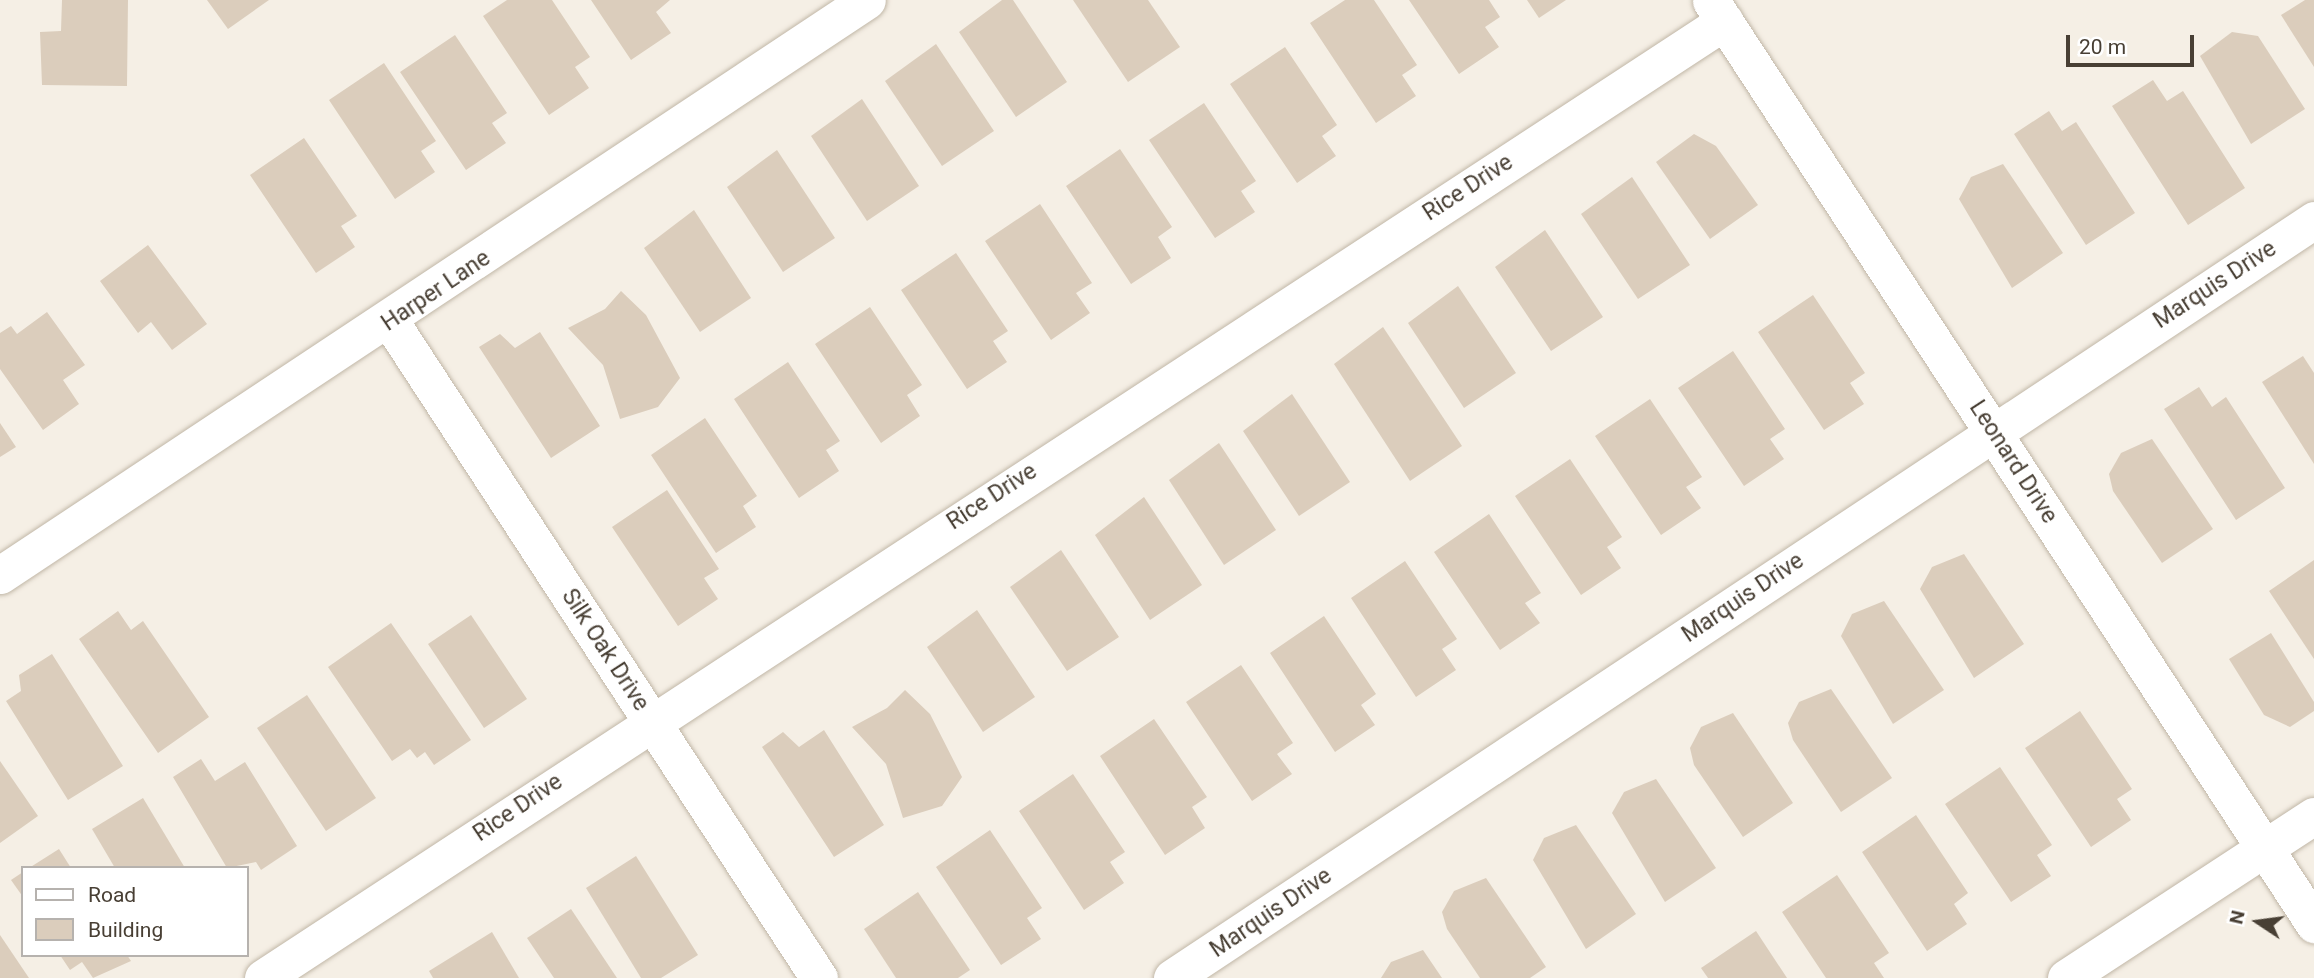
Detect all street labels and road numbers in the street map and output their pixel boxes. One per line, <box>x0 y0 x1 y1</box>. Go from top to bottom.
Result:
street label: Rice Drive <box>1418 149 1518 227</box>
street label: Marquis Drive <box>2148 235 2282 335</box>
street label: Harper Lane <box>376 245 496 337</box>
street label: Leonard Drive <box>1963 395 2063 529</box>
street label: Rice Drive <box>942 458 1042 536</box>
street label: Marquis Drive <box>1677 547 1809 649</box>
street label: Silk Oak Drive <box>555 584 655 716</box>
street label: Rice Drive <box>468 768 568 848</box>
street label: Marquis Drive <box>1205 862 1337 964</box>

